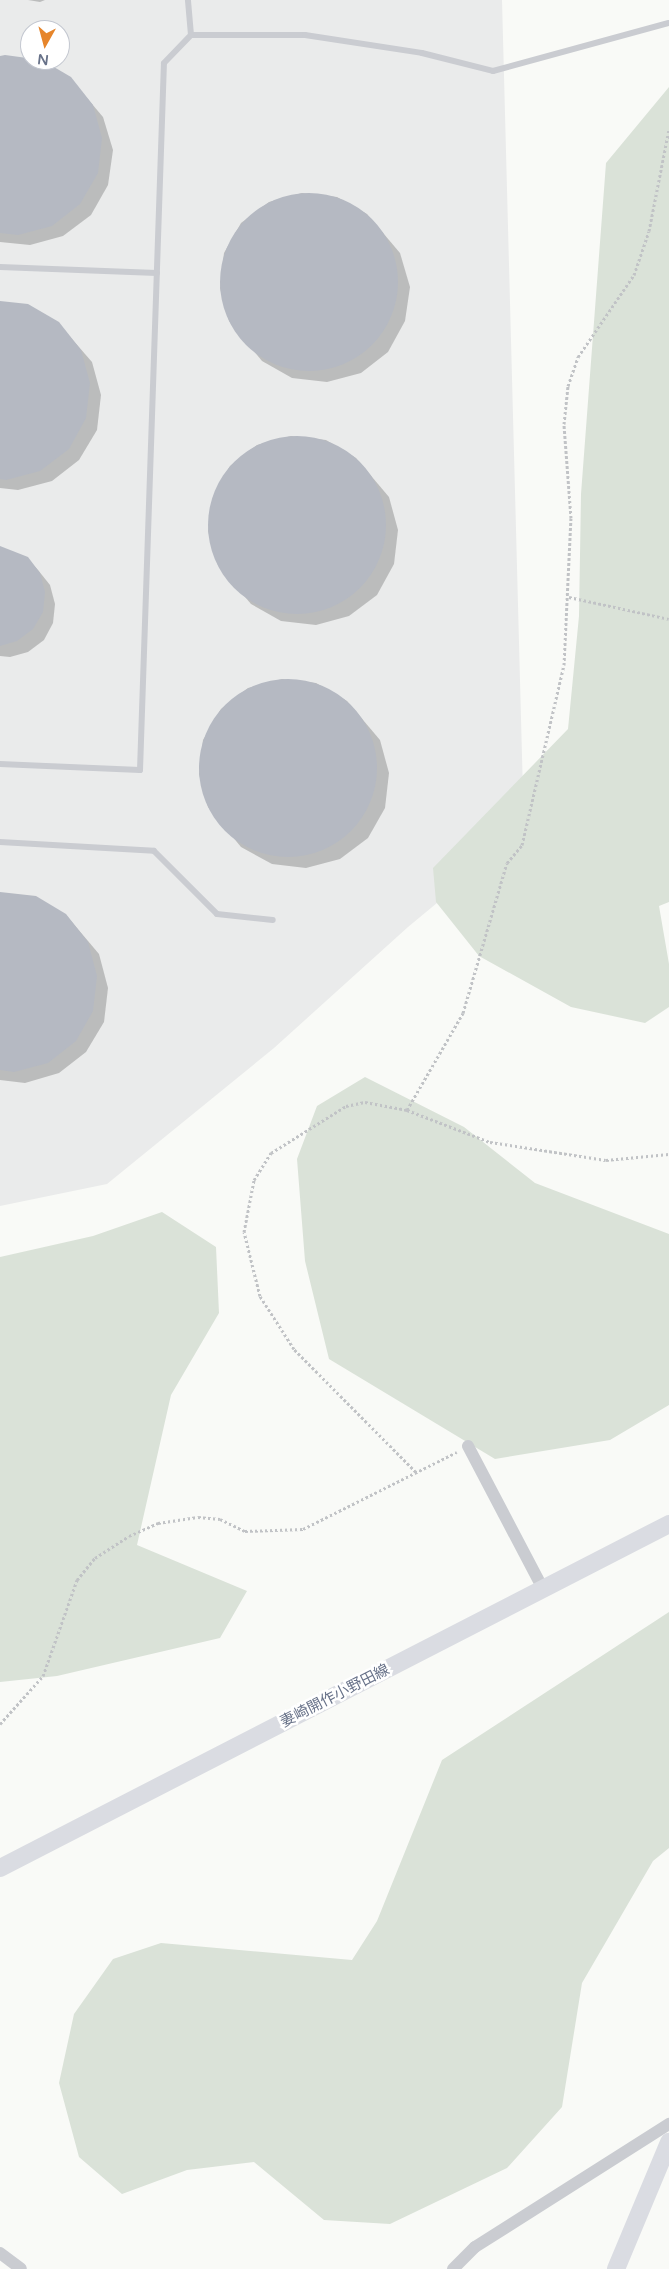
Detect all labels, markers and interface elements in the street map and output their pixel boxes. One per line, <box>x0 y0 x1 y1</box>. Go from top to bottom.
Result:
north arrow <box>20 20 70 70</box>
text: N <box>37 50 50 69</box>
street label: 妻崎開作小野田線 <box>277 1661 393 1731</box>

